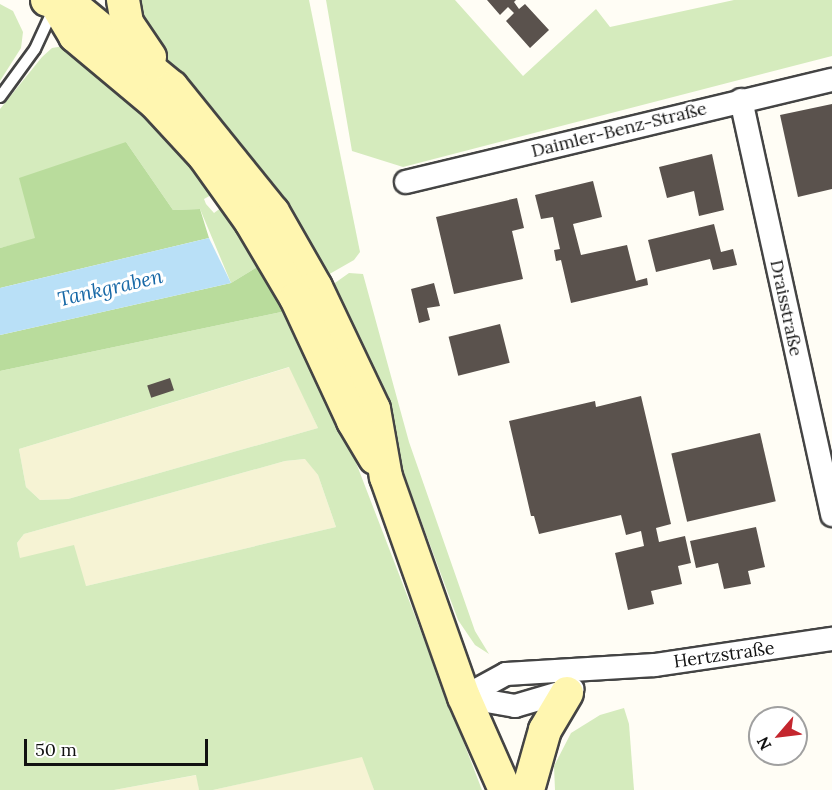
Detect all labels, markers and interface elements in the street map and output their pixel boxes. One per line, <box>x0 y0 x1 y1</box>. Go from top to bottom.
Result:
street label: Daimler-Benz-Straße <box>529 98 709 162</box>
street label: Draisstraße <box>765 258 807 358</box>
water label: Tankgraben <box>55 263 165 311</box>
street label: Hertzstraße <box>672 637 776 673</box>
north arrow <box>748 706 808 766</box>
scale bar <box>27 727 212 765</box>
text: N <box>752 733 776 754</box>
text: 50 m <box>35 738 77 761</box>

